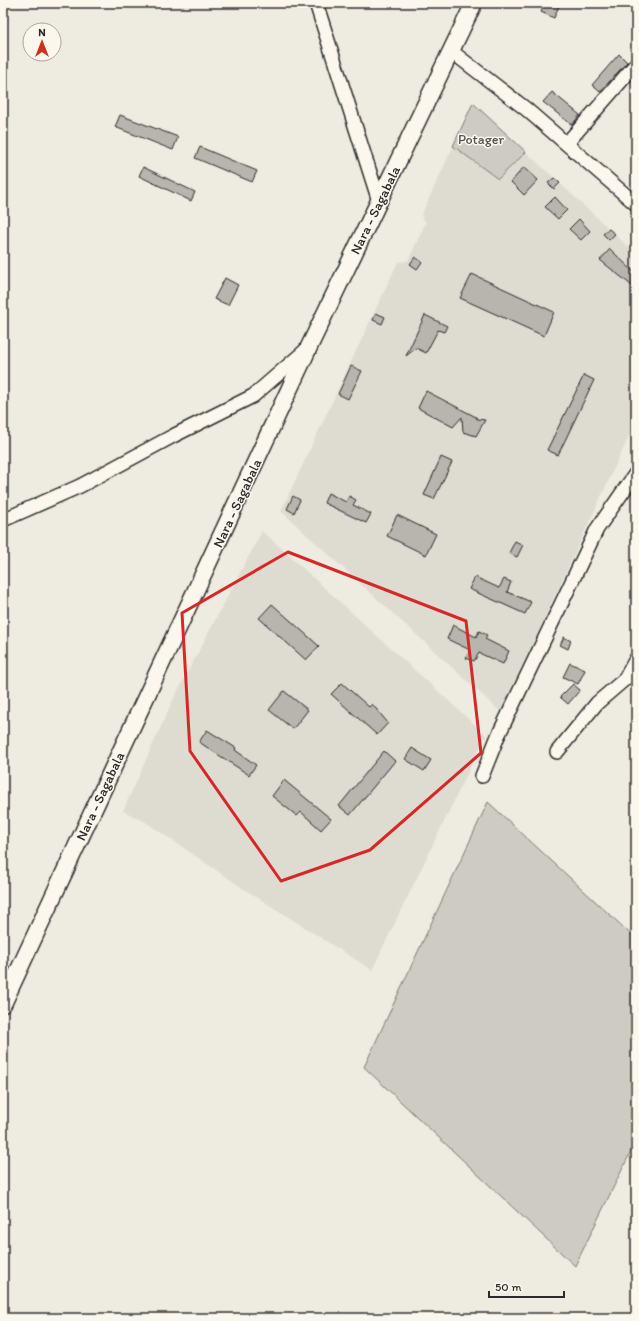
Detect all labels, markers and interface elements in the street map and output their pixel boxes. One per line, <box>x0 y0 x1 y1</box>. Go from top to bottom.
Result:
north arrow <box>22 22 62 62</box>
text: N <box>38 26 46 39</box>
park label: Potager <box>458 131 505 148</box>
street label: Nara - Sagabala <box>347 163 404 257</box>
street label: Nara - Sagabala <box>209 455 266 550</box>
street label: Nara - Sagabala <box>72 748 129 843</box>
scale bar <box>489 1273 564 1299</box>
text: 50 m <box>495 1280 521 1294</box>

